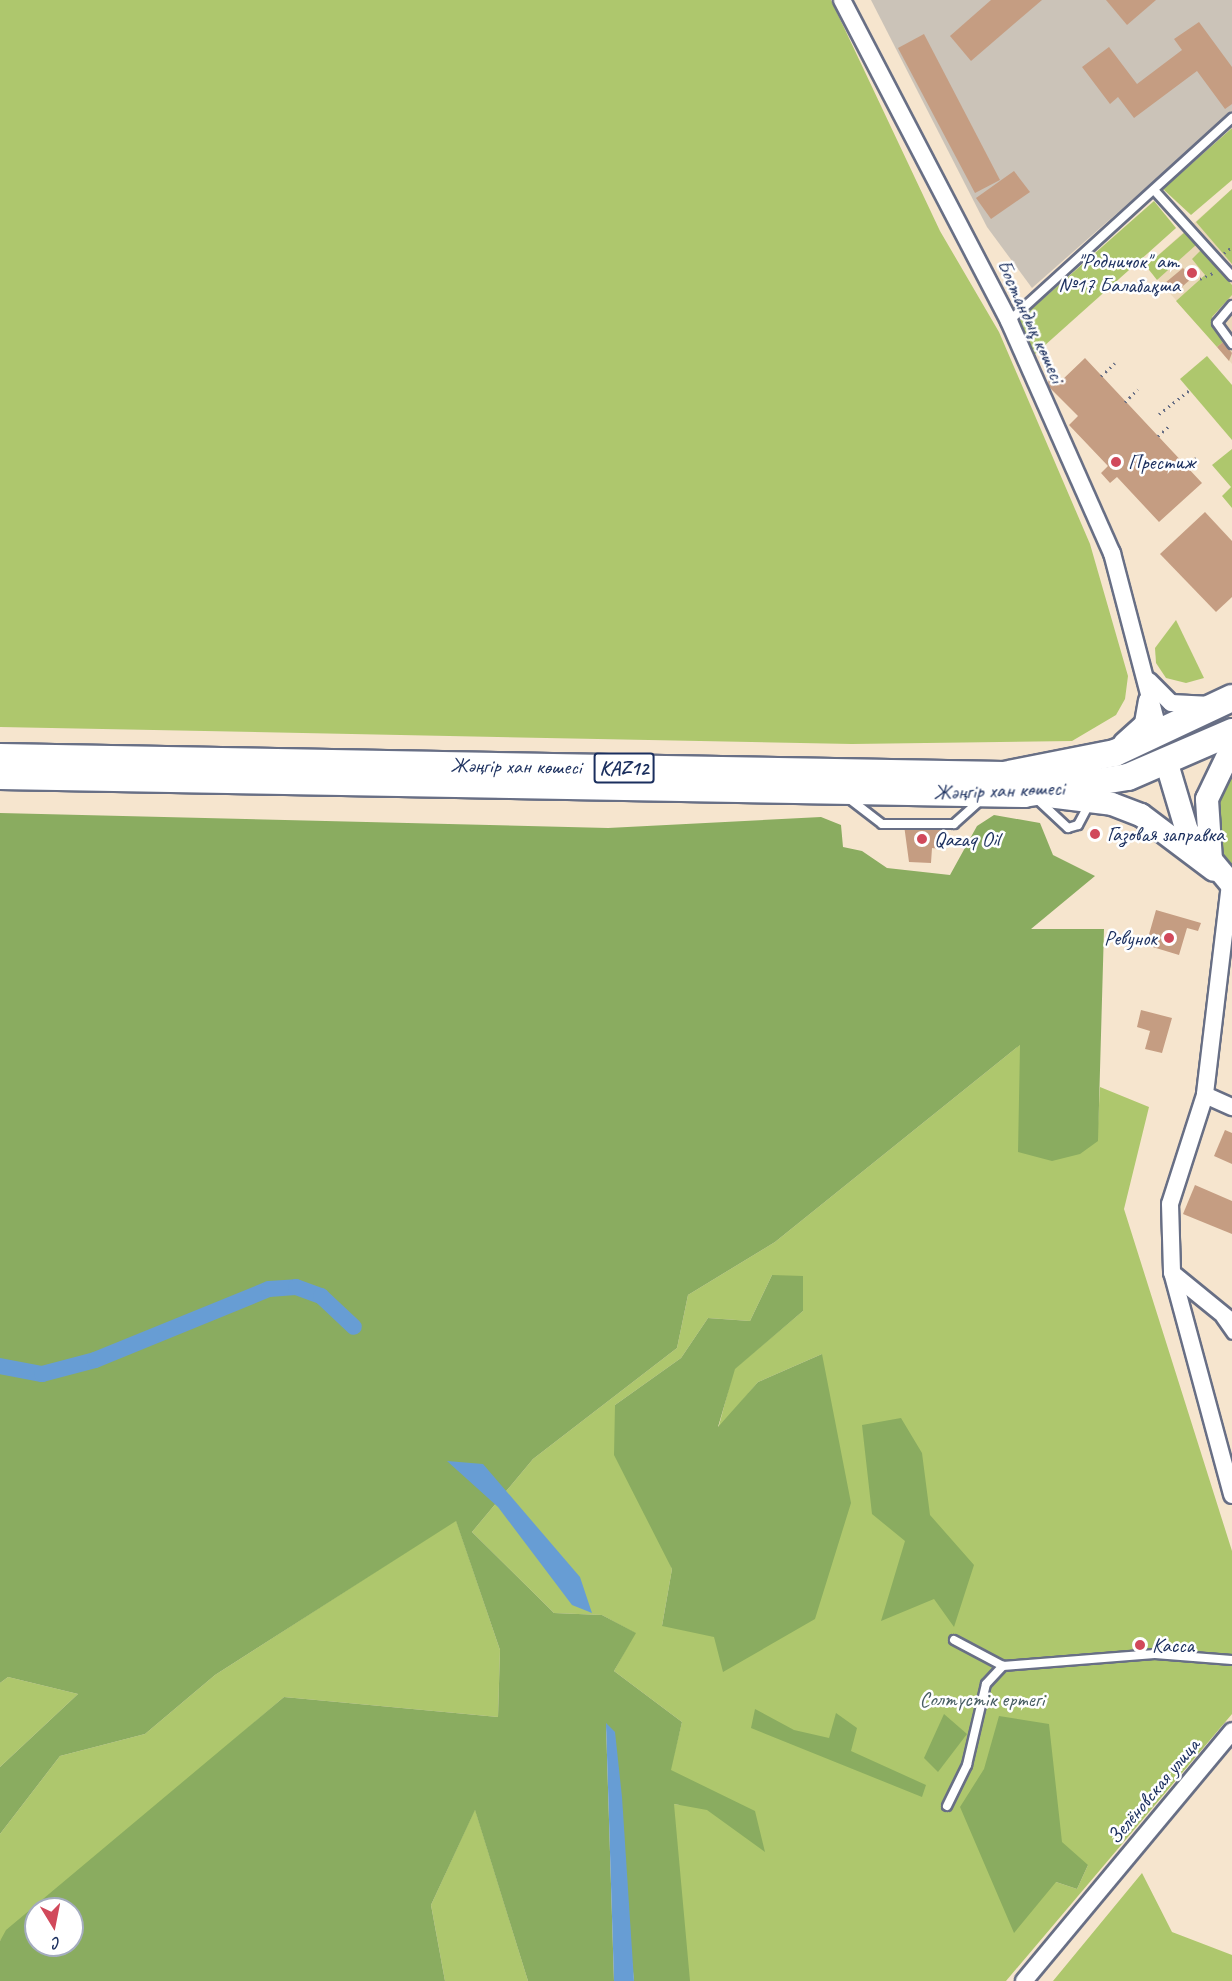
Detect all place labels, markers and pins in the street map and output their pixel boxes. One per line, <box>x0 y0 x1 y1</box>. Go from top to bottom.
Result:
place label: "Родничок" ат. №17 Балабақша <box>1058 248 1180 298</box>
marker: "Родничок" ат. №17 Балабақша <box>1185 266 1199 280</box>
place label: Престиж <box>1128 449 1195 475</box>
marker: Престиж <box>1109 455 1123 469</box>
place label: Газовая заправка <box>1107 821 1224 847</box>
place label: Qazaq Oil <box>934 826 1000 852</box>
marker: Газовая заправка <box>1088 827 1102 841</box>
marker: Qazaq Oil <box>915 832 929 846</box>
place label: Ревунок <box>1104 925 1157 951</box>
marker: Ревунок <box>1162 931 1176 945</box>
place label: Касса <box>1152 1632 1194 1658</box>
marker: Касса <box>1133 1638 1147 1652</box>

